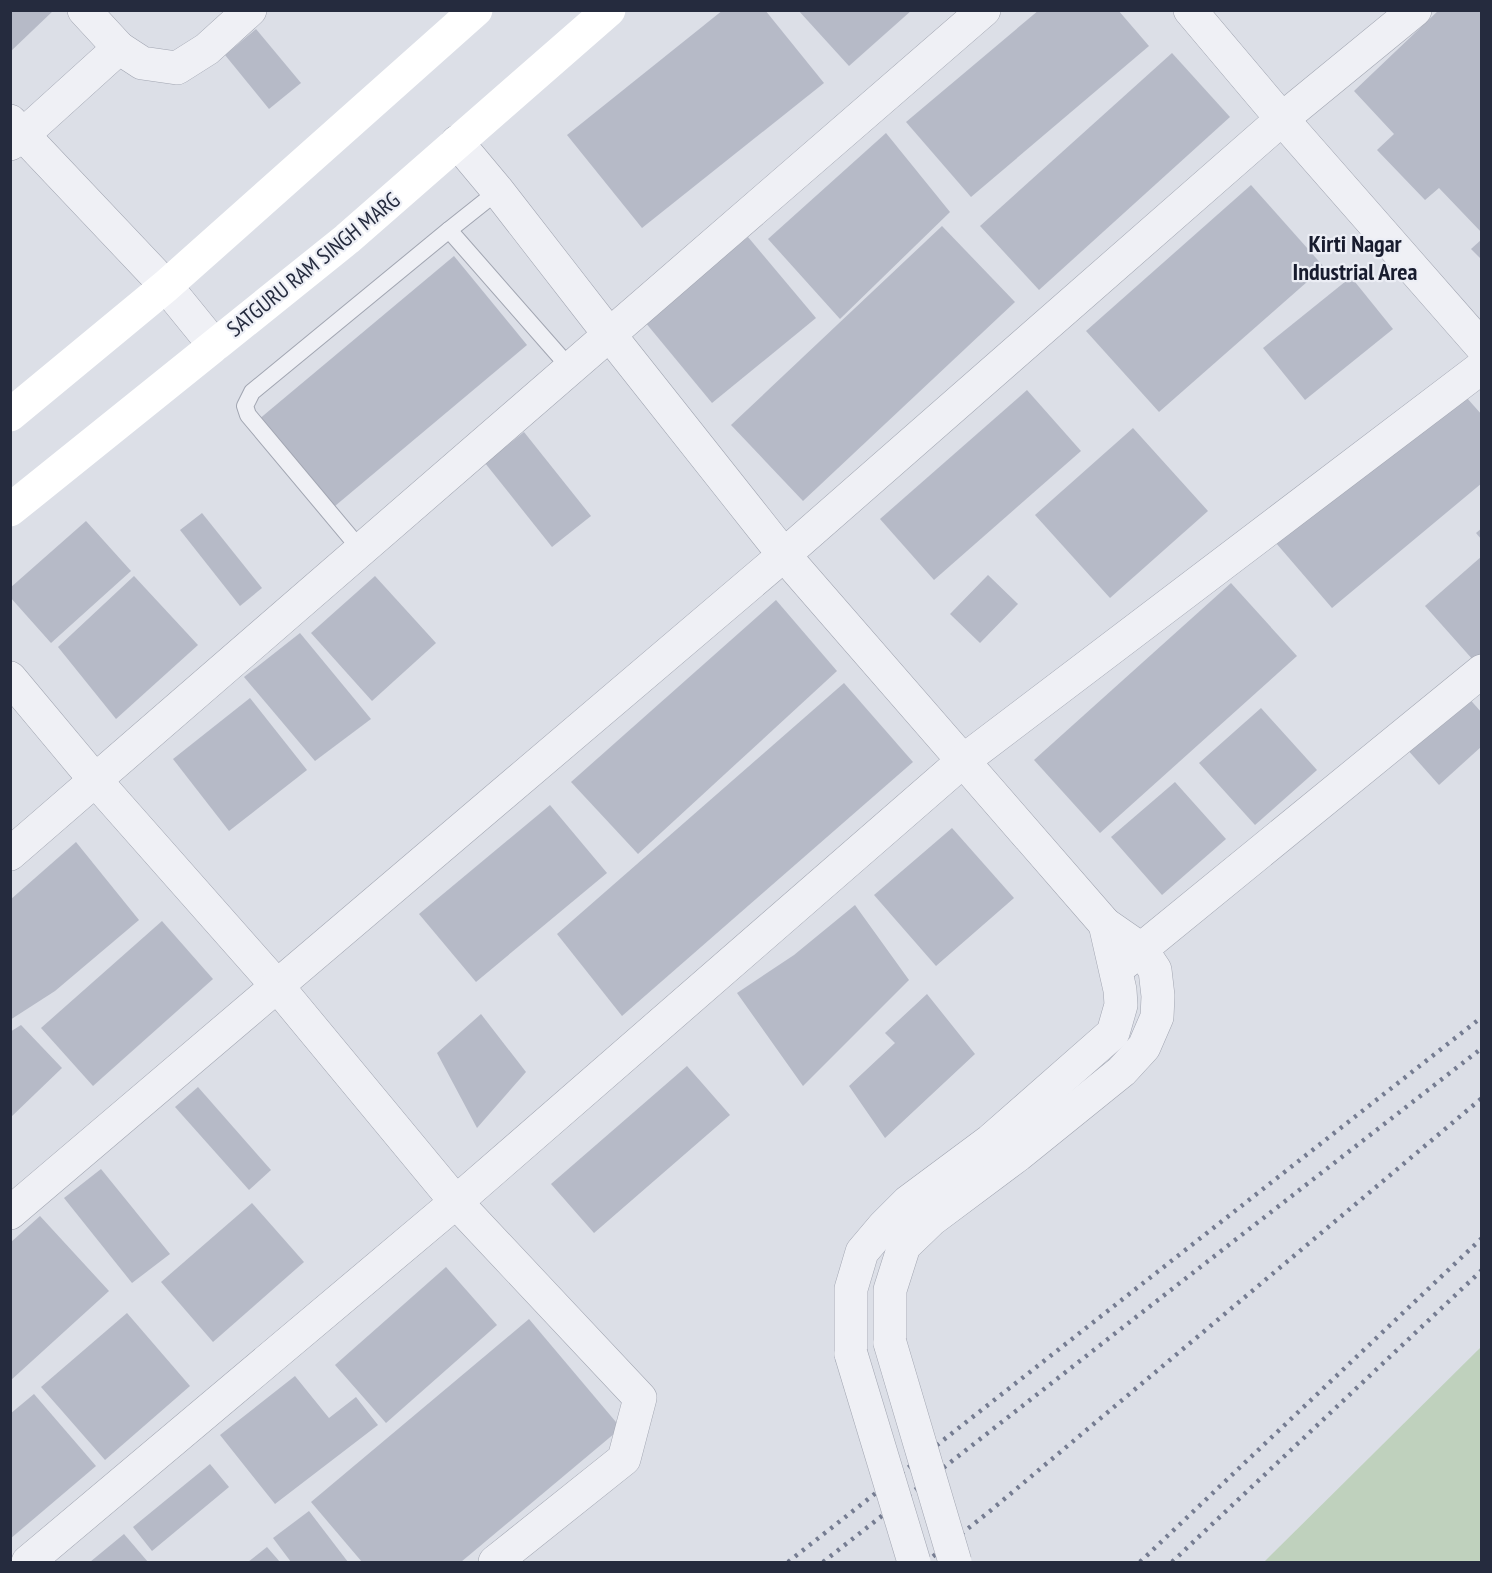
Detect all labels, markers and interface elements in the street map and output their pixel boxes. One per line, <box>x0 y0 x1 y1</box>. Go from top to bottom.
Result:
street label: SATGURU RAM SINGH MARG <box>221 186 405 342</box>
district label: Kirti Nagar Industrial Area <box>1293 228 1417 287</box>

